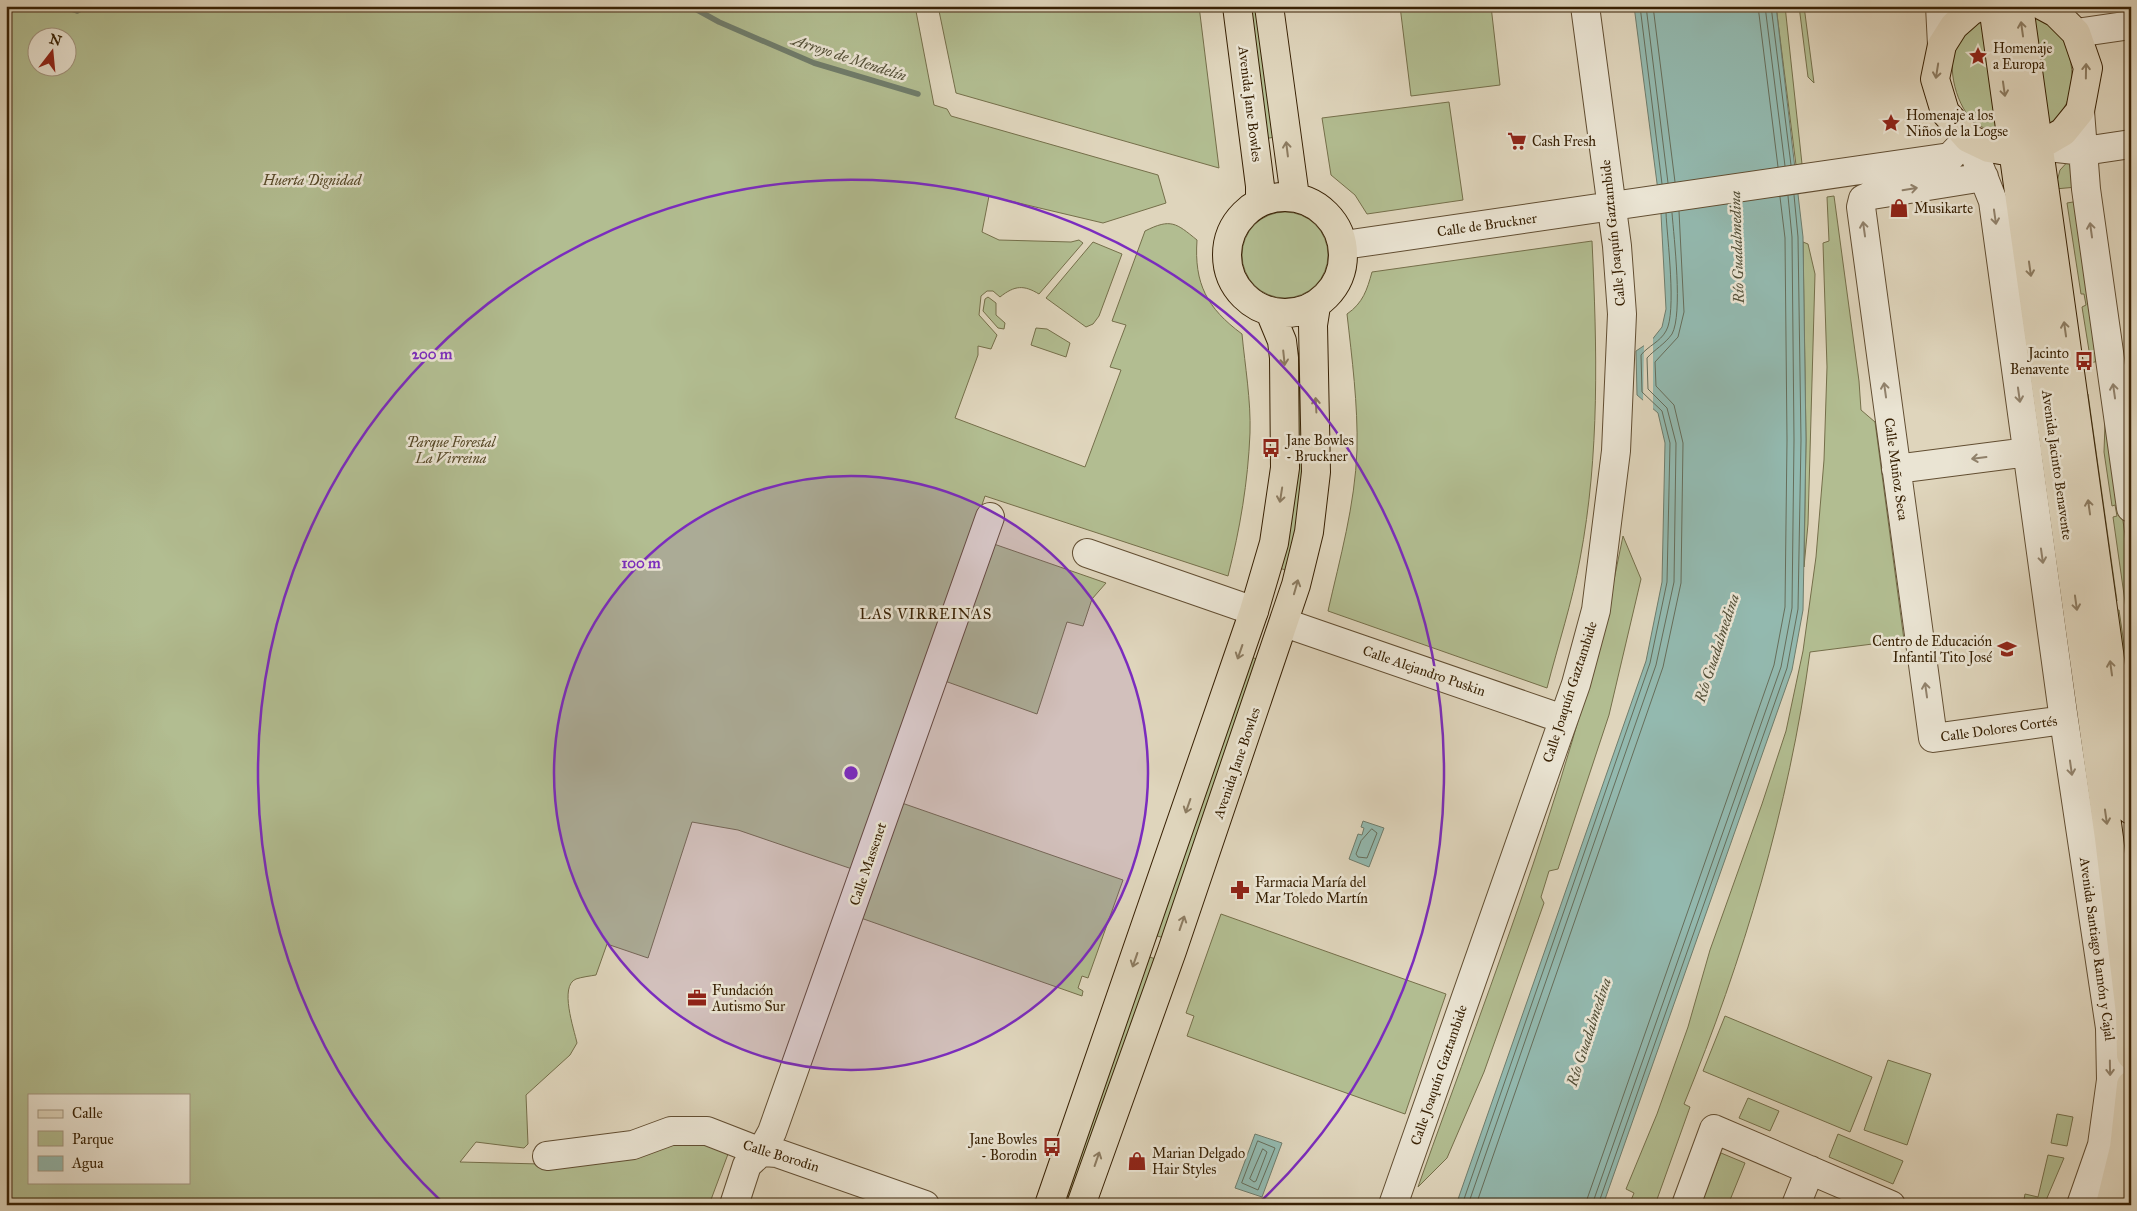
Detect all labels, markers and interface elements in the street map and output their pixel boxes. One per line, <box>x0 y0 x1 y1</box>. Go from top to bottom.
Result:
one-way arrow <box>2017 21 2027 37</box>
north arrow <box>28 28 78 78</box>
text: N <box>47 30 64 50</box>
water label: Arroyo de Mendelín <box>787 30 909 85</box>
place label: Homenaje a Europa <box>1993 40 2052 73</box>
street label: Avenida Jane Bowles <box>1233 44 1266 163</box>
place icon: Homenaje a Europa <box>1967 45 1989 67</box>
one-way arrow <box>1932 63 1942 79</box>
one-way arrow <box>2081 63 2091 80</box>
one-way arrow <box>1999 81 2009 97</box>
place label: Homenaje a los Niños de la Logse <box>1906 107 2008 140</box>
place icon: Homenaje a los Niños de la Logse <box>1880 112 1902 134</box>
supermarket icon: Cash Fresh <box>1506 130 1528 152</box>
place label: Cash Fresh <box>1532 133 1596 150</box>
one-way arrow <box>1282 141 1292 157</box>
street label: Calle Joaquín Gaztambide <box>1597 159 1630 307</box>
park label: Huerta Dignidad <box>262 172 363 189</box>
one-way arrow <box>1902 184 1918 194</box>
water label: Río Guadalmedina <box>1726 190 1748 305</box>
shop icon: Musikarte <box>1888 197 1910 219</box>
place label: Musikarte <box>1914 200 1973 217</box>
street label: Calle de Bruckner <box>1436 209 1539 240</box>
one-way arrow <box>1990 209 2000 225</box>
one-way arrow <box>1859 221 1869 237</box>
one-way arrow <box>2086 222 2096 238</box>
one-way arrow <box>2025 261 2035 277</box>
one-way arrow <box>2060 321 2070 337</box>
text: 200 m <box>412 345 453 363</box>
place label: Jacinto Benavente <box>2010 345 2069 378</box>
one-way arrow <box>1279 350 1289 366</box>
bus stop icon: Jacinto Benavente <box>2073 350 2095 372</box>
one-way arrow <box>1880 382 1890 398</box>
one-way arrow <box>2109 383 2119 399</box>
one-way arrow <box>2015 387 2025 403</box>
street label: Avenida Jacinto Benavente <box>2037 388 2076 541</box>
one-way arrow <box>1311 398 1320 414</box>
street label: Calle Muñoz Seca <box>1880 417 1912 522</box>
place label: Jane Bowles - Bruckner <box>1284 432 1354 465</box>
park label: Parque Forestal La Virreina <box>407 434 497 467</box>
bus stop icon: Jane Bowles - Bruckner <box>1260 437 1282 459</box>
one-way arrow <box>1972 453 1988 463</box>
one-way arrow <box>1276 487 1286 503</box>
one-way arrow <box>2084 499 2094 515</box>
one-way arrow <box>2037 548 2047 564</box>
text: 100 m <box>621 554 661 572</box>
one-way arrow <box>1291 580 1301 596</box>
water label: Río Guadalmedina <box>1691 592 1743 705</box>
one-way arrow <box>2071 595 2081 611</box>
district label: LAS VIRREINAS <box>860 605 992 623</box>
street label: Calle Joaquín Gaztambide <box>1539 619 1602 765</box>
place label: Centro de Educación Infantil Tito José <box>1872 633 1992 667</box>
school or university icon: Centro de Educación Infantil Tito José <box>1996 638 2018 660</box>
street label: Calle Alejandro Puskin <box>1360 642 1488 700</box>
one-way arrow <box>1235 644 1245 660</box>
one-way arrow <box>2106 660 2116 676</box>
one-way arrow <box>1921 682 1931 698</box>
street label: Avenida Jane Bowles <box>1210 705 1265 822</box>
street label: Calle Dolores Cortés <box>1940 712 2058 746</box>
one-way arrow <box>2066 760 2076 776</box>
centre of rings <box>842 764 860 782</box>
one-way arrow <box>1182 798 1192 814</box>
one-way arrow <box>2101 809 2111 825</box>
street label: Calle Massenet <box>846 820 890 908</box>
street label: Avenida Santiago Ramón y Cajal <box>2076 855 2118 1042</box>
place label: Farmacia María del Mar Toledo Martín <box>1255 874 1368 907</box>
pharmacy icon: Farmacia María del Mar Toledo Martín <box>1229 879 1251 901</box>
one-way arrow <box>1178 916 1187 932</box>
one-way arrow <box>1130 952 1139 967</box>
water label: Río Guadalmedina <box>1563 976 1615 1089</box>
place label: Fundación Autismo Sur <box>711 982 786 1015</box>
office icon: Fundación Autismo Sur <box>686 987 708 1009</box>
street label: Calle Joaquín Gaztambide <box>1407 1002 1472 1148</box>
one-way arrow <box>2106 1060 2115 1076</box>
legend <box>28 1094 190 1184</box>
text: Calle <box>72 1104 103 1122</box>
text: Parque <box>72 1130 114 1149</box>
place label: Jane Bowles - Borodin <box>967 1131 1037 1164</box>
street label: Calle Borodin <box>741 1136 822 1176</box>
bus stop icon: Jane Bowles - Borodin <box>1041 1136 1063 1158</box>
place label: Marian Delgado Hair Styles <box>1152 1145 1245 1178</box>
shop icon: Marian Delgado Hair Styles <box>1126 1150 1148 1172</box>
one-way arrow <box>1093 1151 1102 1167</box>
text: Agua <box>71 1154 104 1172</box>

